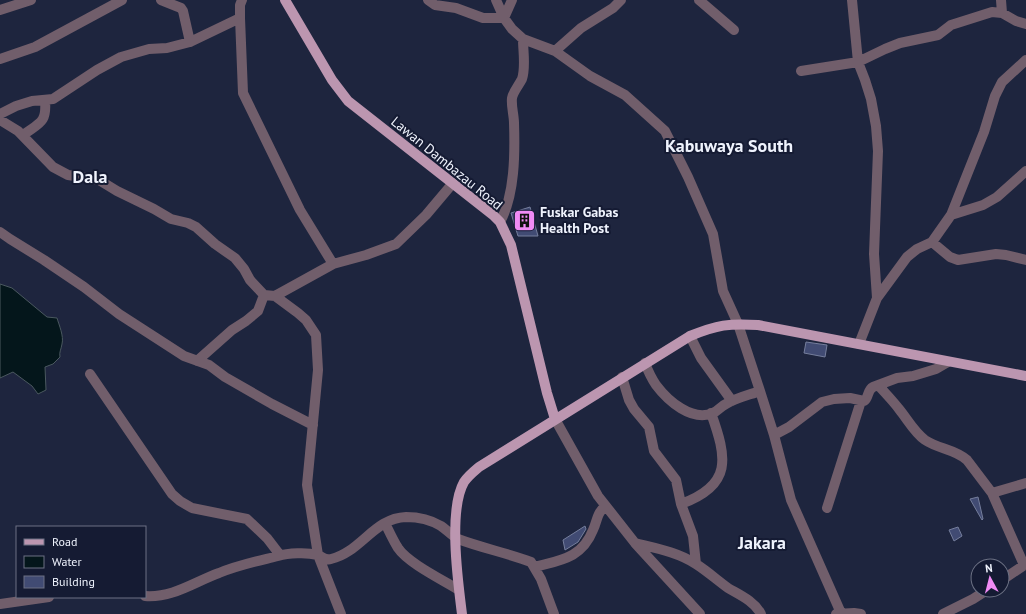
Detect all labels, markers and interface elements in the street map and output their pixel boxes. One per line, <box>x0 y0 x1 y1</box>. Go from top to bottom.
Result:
street label: Lawan Dambazau Road <box>387 112 507 214</box>
district label: Kabuwaya South <box>665 134 793 157</box>
district label: Dala <box>73 165 107 188</box>
place label: Fuskar Gabas Health Post <box>540 203 619 237</box>
building icon: Fuskar Gabas Health Post <box>511 207 537 233</box>
legend <box>16 526 146 598</box>
district label: Jakara <box>737 531 786 554</box>
text: Road <box>52 534 77 549</box>
text: Water <box>52 554 82 569</box>
north arrow <box>970 558 1010 598</box>
text: N <box>984 561 993 575</box>
text: Building <box>52 574 95 589</box>

